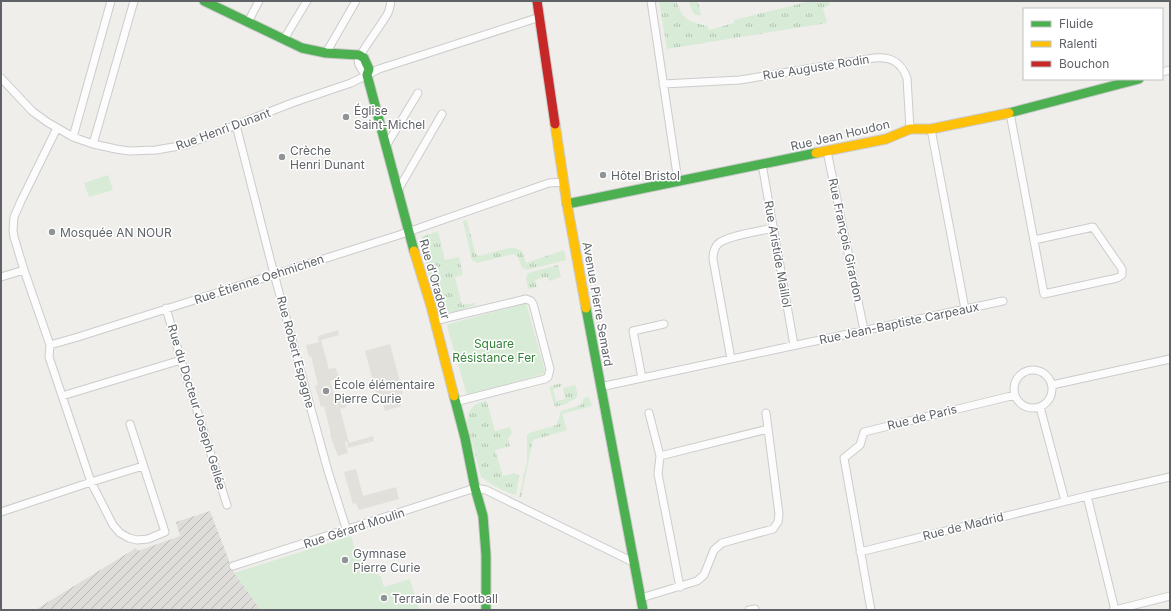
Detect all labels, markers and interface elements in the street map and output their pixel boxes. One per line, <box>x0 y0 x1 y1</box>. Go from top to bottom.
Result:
legend <box>1023 8 1163 80</box>
text: Fluide <box>1059 16 1093 31</box>
text: Ralenti <box>1059 36 1097 51</box>
street label: Rue Auguste Rodin <box>762 51 870 83</box>
text: Bouchon <box>1059 56 1109 71</box>
place label: Église Saint-Michel <box>354 103 425 132</box>
street label: Rue Henri Dunant <box>174 105 273 153</box>
marker: Église Saint-Michel <box>341 112 351 122</box>
street label: Rue Jean Houdon <box>789 116 891 154</box>
place label: Crèche Henri Dunant <box>290 143 365 172</box>
marker: Crèche Henri Dunant <box>277 152 287 162</box>
place label: Hôtel Bristol <box>611 168 680 183</box>
marker: Hôtel Bristol <box>598 170 608 180</box>
street label: Rue François Girardon <box>826 177 866 303</box>
street label: Rue Aristide Maillol <box>761 199 795 309</box>
place label: Mosquée AN NOUR <box>60 225 172 240</box>
marker: Mosquée AN NOUR <box>47 227 57 237</box>
street label: Rue d'Oradour <box>416 237 454 321</box>
street label: Avenue Pierre Semard <box>580 241 616 367</box>
street label: Rue Étienne Oehmichen <box>192 251 326 307</box>
street label: Rue Robert Espagne <box>274 294 318 410</box>
street label: Rue Jean-Baptiste Carpeaux <box>818 299 981 347</box>
street label: Rue du Docteur Joseph Gellée <box>165 322 229 492</box>
park label: Square Résistance Fer <box>452 336 536 365</box>
place label: École élémentaire Pierre Curie <box>334 377 435 406</box>
marker: École élémentaire Pierre Curie <box>321 386 331 396</box>
street label: Rue de Paris <box>886 401 958 433</box>
street label: Rue Gérard Moulin <box>302 505 406 551</box>
street label: Rue de Madrid <box>921 509 1005 543</box>
place label: Gymnase Pierre Curie <box>353 546 420 575</box>
marker: Gymnase Pierre Curie <box>340 555 350 565</box>
place label: Terrain de Football <box>392 591 498 606</box>
marker: Terrain de Football <box>379 593 389 603</box>

